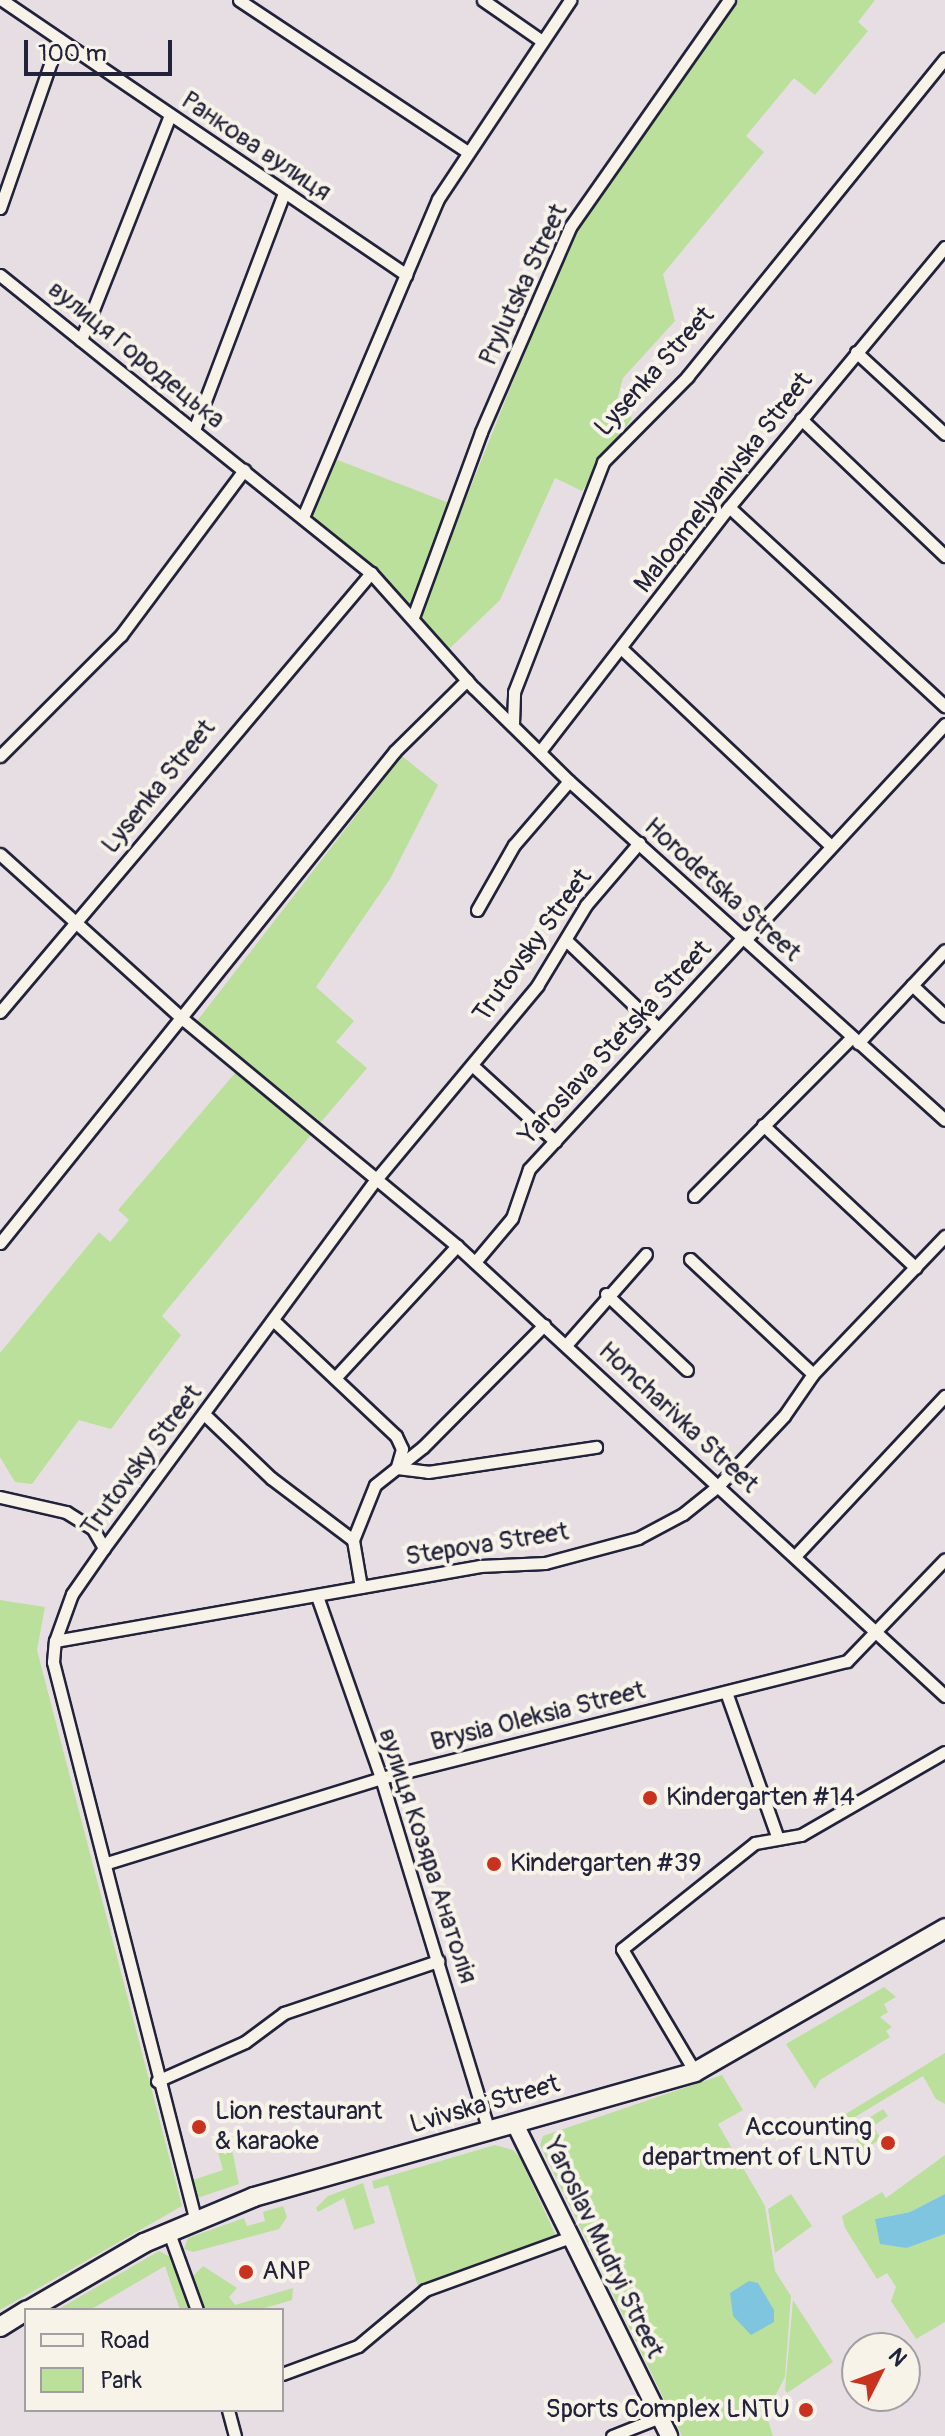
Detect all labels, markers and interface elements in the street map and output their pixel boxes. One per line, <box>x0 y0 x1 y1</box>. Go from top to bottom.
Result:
scale bar <box>28 24 176 74</box>
text: 100 m <box>38 39 107 68</box>
street label: Ранкова вулиця <box>175 86 337 208</box>
street label: Prylutska Street <box>473 199 575 371</box>
street label: вулиця Городецька <box>41 274 231 436</box>
street label: Lysenka Street <box>589 301 721 443</box>
street label: Maloomelyanivska Street <box>628 367 820 599</box>
street label: Lysenka Street <box>95 714 223 860</box>
street label: Horodetska Street <box>637 811 807 969</box>
street label: Trutovsky Street <box>467 863 599 1029</box>
street label: Yaroslava Stetska Street <box>513 934 719 1152</box>
street label: Honcharivka Street <box>591 1336 765 1500</box>
street label: Trutovsky Street <box>75 1379 209 1543</box>
street label: Stepova Street <box>403 1517 571 1573</box>
street label: Brysia Oleksia Street <box>428 1675 648 1759</box>
street label: вулиця Козяра Анатолія <box>371 1724 483 1988</box>
place label: Kindergarten #14 <box>666 1782 855 1814</box>
marker: Kindergarten #14 <box>641 1789 659 1807</box>
place label: Kindergarten #39 <box>510 1848 702 1880</box>
marker: Kindergarten #39 <box>485 1855 503 1873</box>
street label: Lvivska Street <box>407 2069 563 2141</box>
place label: Lion restaurant & karaoke <box>215 2096 382 2158</box>
place label: Accounting department of LNTU <box>642 2112 872 2174</box>
marker: Lion restaurant & karaoke <box>190 2118 208 2136</box>
street label: Yaroslav Mudryi Street <box>536 2132 670 2364</box>
marker: Accounting department of LNTU <box>879 2134 897 2152</box>
place label: ANP <box>262 2256 311 2288</box>
marker: ANP <box>237 2263 255 2281</box>
legend <box>24 2308 284 2412</box>
text: Road <box>100 2326 150 2355</box>
north arrow <box>841 2332 921 2412</box>
text: N <box>882 2342 913 2372</box>
text: Park <box>100 2366 142 2395</box>
place label: Sports Complex LNTU <box>545 2394 790 2426</box>
marker: Sports Complex LNTU <box>797 2401 815 2419</box>

